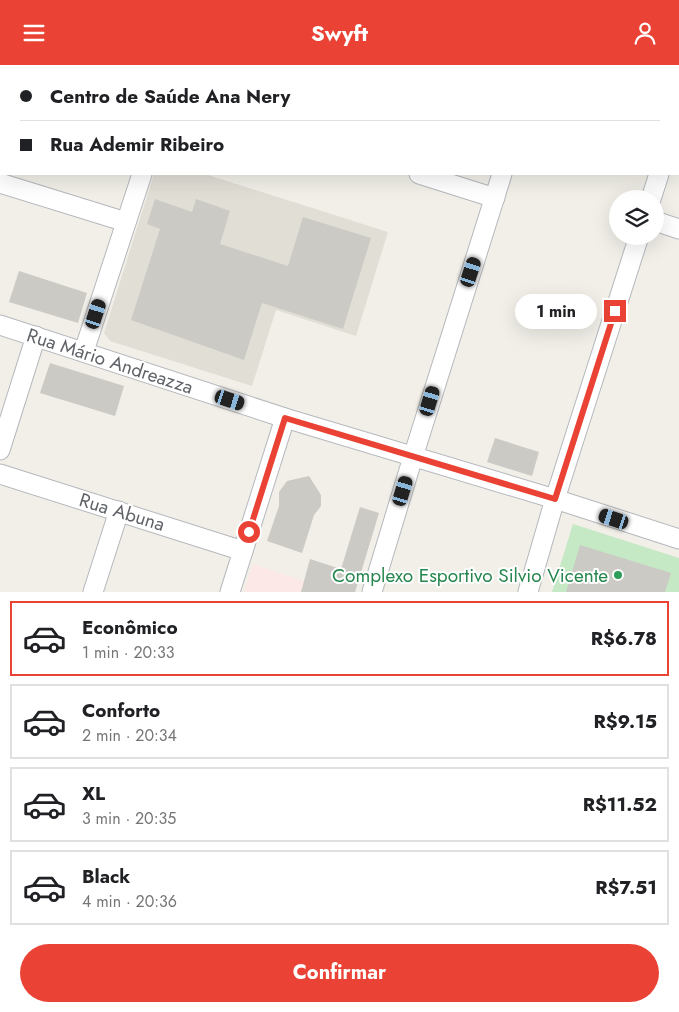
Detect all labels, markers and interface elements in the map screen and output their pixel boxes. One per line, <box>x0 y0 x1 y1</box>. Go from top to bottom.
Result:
text: Swyft <box>311 17 368 49</box>
icon: menu <box>20 19 48 47</box>
icon: person <box>631 19 659 47</box>
text: Centro de Saúde Ana Nery <box>50 83 290 110</box>
text: Rua Ademir Ribeiro <box>50 131 224 158</box>
map controls <box>609 190 664 245</box>
button: layers <box>609 190 664 245</box>
car <box>459 255 482 289</box>
callout: 1 min <box>515 293 598 329</box>
car <box>84 297 107 331</box>
text: 1 min <box>536 300 576 323</box>
route end <box>604 300 626 322</box>
street label: Rua Mário Andreazza <box>23 321 197 401</box>
car <box>418 384 441 418</box>
car <box>213 388 246 412</box>
car <box>391 474 414 508</box>
street label: Rua Abuna <box>76 486 168 538</box>
car <box>597 507 630 531</box>
route start <box>238 521 260 543</box>
place label: Complexo Esportivo Silvio Vicente <box>332 562 608 589</box>
marker: Complexo Esportivo Silvio Vicente <box>612 569 624 581</box>
text: Econômico <box>82 614 178 641</box>
icon: car <box>22 616 67 661</box>
text: R$6.78 <box>591 625 657 652</box>
text: 1 min · 20:33 <box>82 641 174 664</box>
text: Conforto <box>82 697 160 724</box>
icon: car <box>22 699 67 744</box>
text: R$9.15 <box>593 708 657 735</box>
text: 2 min · 20:34 <box>82 724 177 747</box>
text: XL <box>82 780 105 807</box>
icon: car <box>22 782 67 827</box>
text: R$11.52 <box>583 791 657 818</box>
text: 3 min · 20:35 <box>82 807 176 830</box>
text: Black <box>82 863 130 890</box>
icon: car <box>22 865 67 910</box>
text: R$7.51 <box>595 874 657 901</box>
text: 4 min · 20:36 <box>82 890 177 913</box>
button: Confirmar <box>20 944 659 1002</box>

